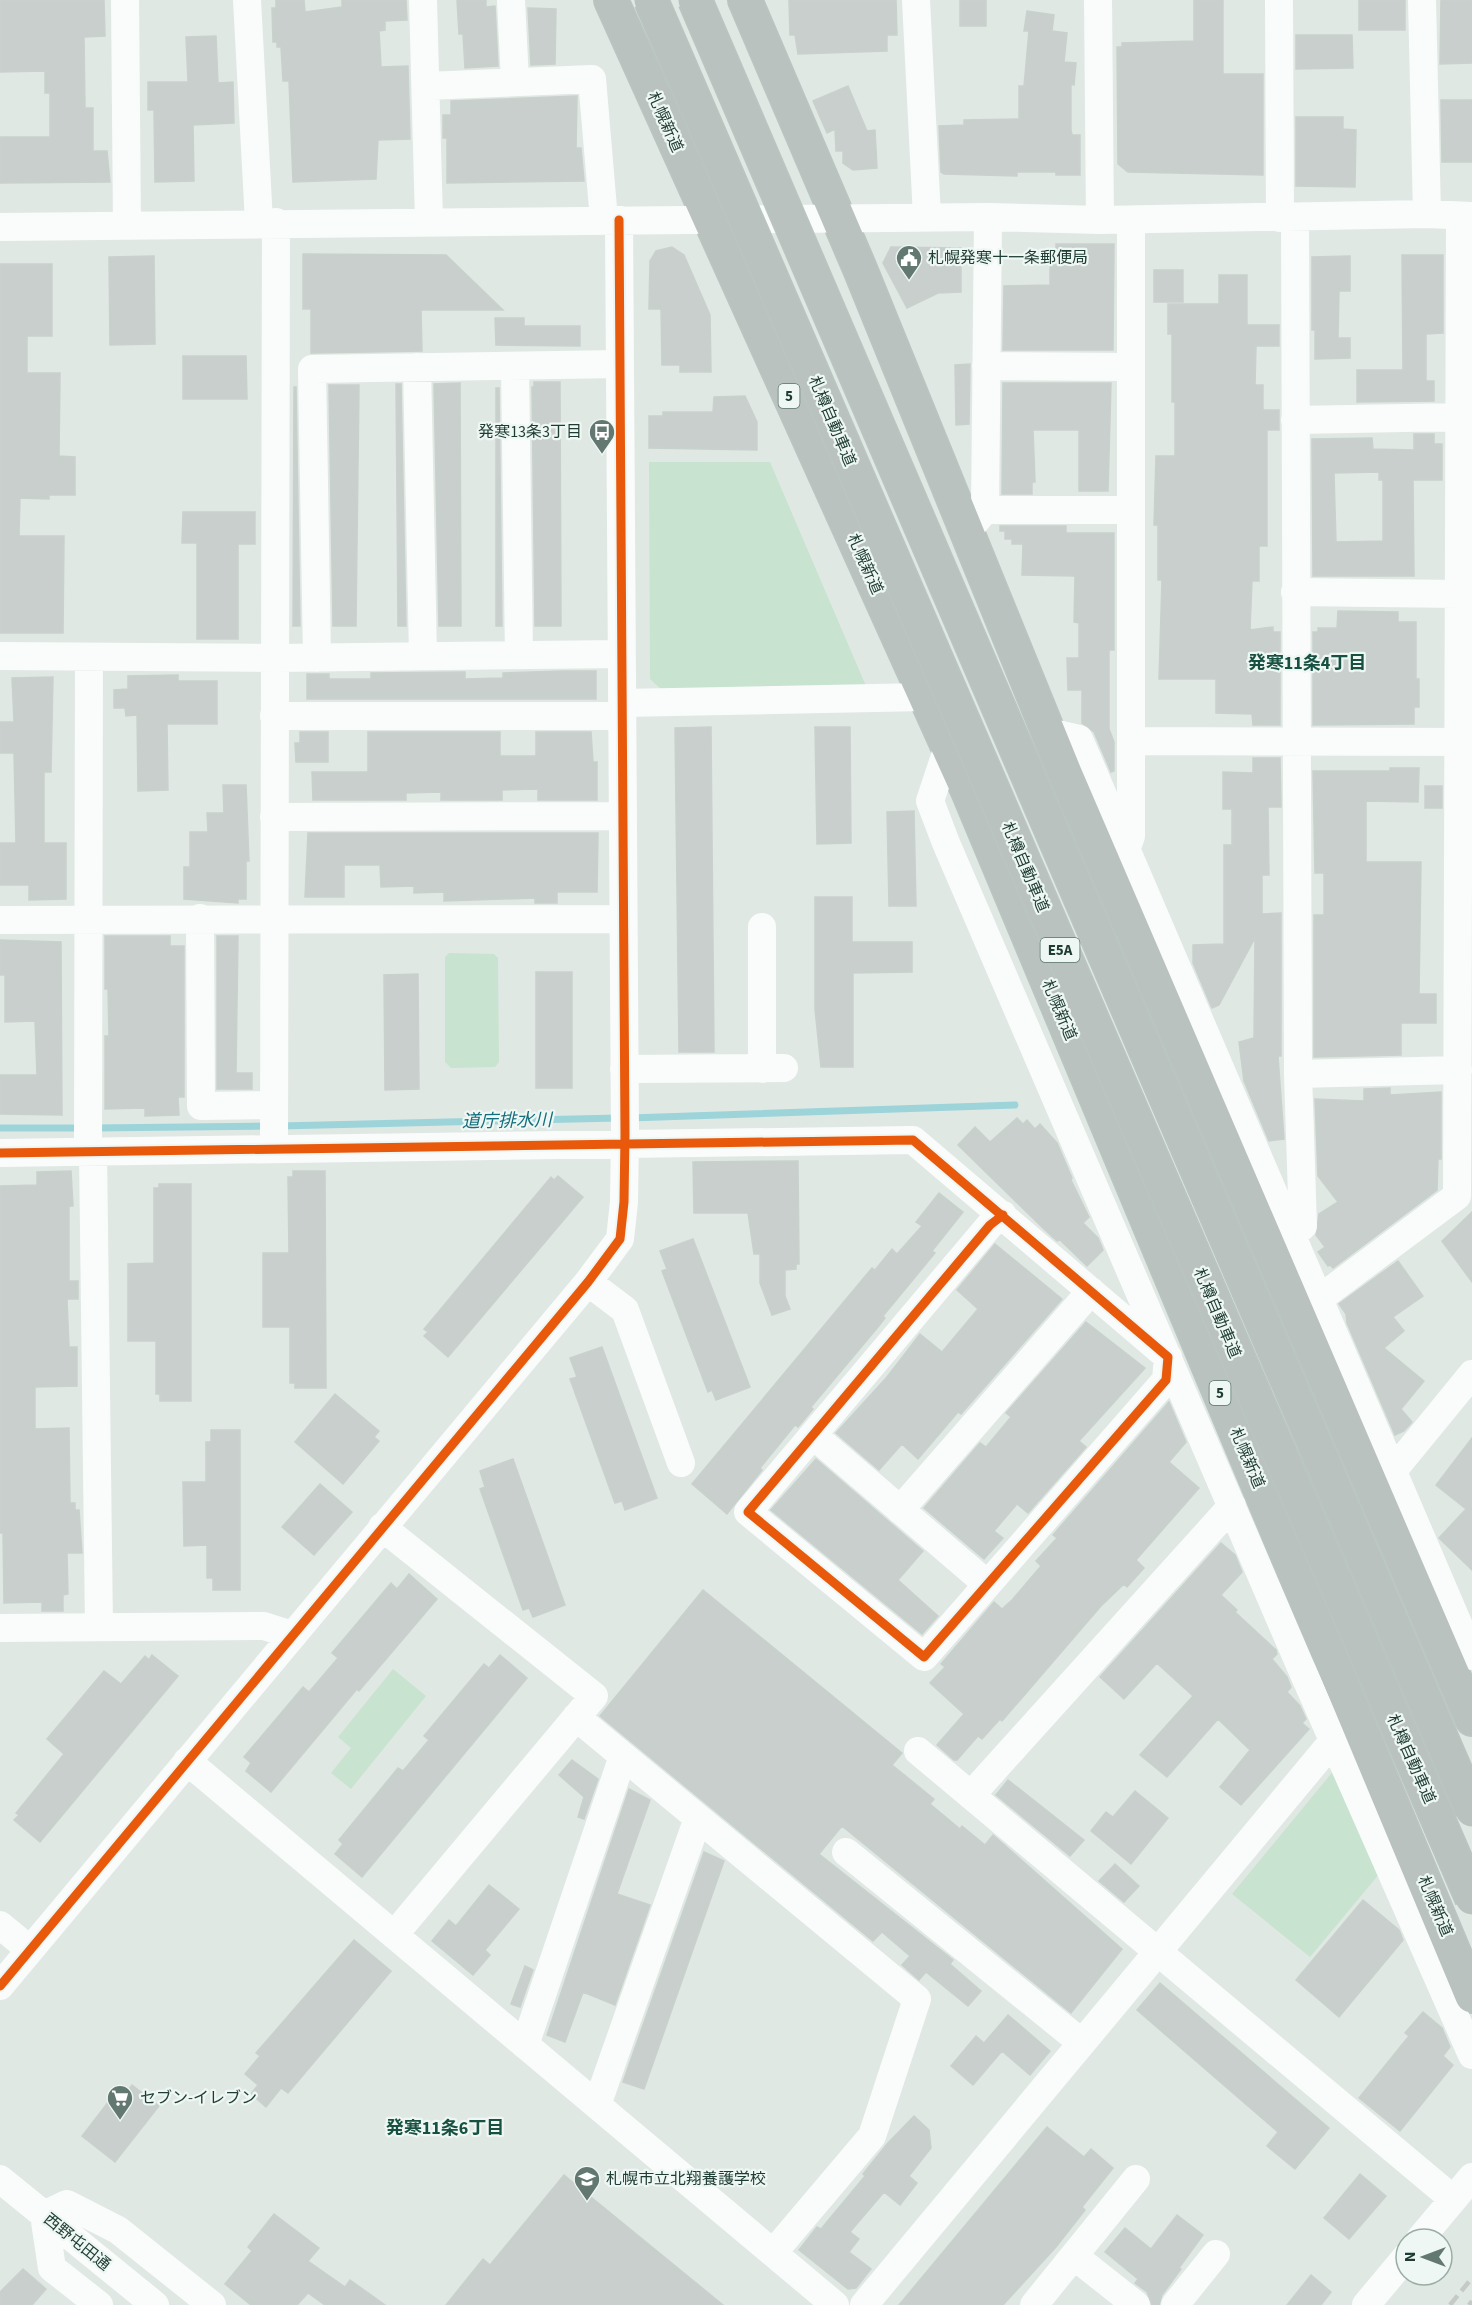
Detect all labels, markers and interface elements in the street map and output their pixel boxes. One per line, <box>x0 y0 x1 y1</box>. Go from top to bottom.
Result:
street label: 札幌新道 <box>642 88 688 156</box>
public building icon: 札幌発寒十一条郵便局 <box>894 243 924 281</box>
place label: 札幌発寒十一条郵便局 <box>928 247 1088 269</box>
street label: 札樽自動車道 <box>803 373 861 469</box>
road number: 5 <box>778 384 800 408</box>
bus stop icon: 発寒13条3丁目 <box>587 417 617 455</box>
place label: 発寒13条3丁目 <box>478 421 582 443</box>
street label: 札幌新道 <box>842 530 888 598</box>
district label: 発寒11条4丁目 <box>1248 651 1366 676</box>
street label: 札樽自動車道 <box>996 819 1054 915</box>
road number: E5A <box>1040 938 1080 962</box>
street label: 札幌新道 <box>1036 976 1082 1044</box>
water label: 道庁排水川 <box>462 1108 554 1134</box>
street label: 札樽自動車道 <box>1188 1265 1246 1361</box>
road number: 5 <box>1210 1381 1230 1405</box>
street label: 札幌新道 <box>1224 1424 1270 1492</box>
street label: 札樽自動車道 <box>1381 1711 1441 1807</box>
street label: 札幌新道 <box>1412 1872 1458 1940</box>
supermarket icon: セブン-イレブン <box>105 2083 135 2121</box>
place label: セブン-イレブン <box>140 2087 257 2109</box>
district label: 発寒11条6丁目 <box>386 2116 504 2141</box>
school or university icon: 札幌市立北翔養護学校 <box>572 2164 602 2202</box>
place label: 札幌市立北翔養護学校 <box>606 2168 766 2190</box>
street label: 西野屯田通 <box>39 2208 115 2276</box>
north arrow <box>1394 2227 1454 2287</box>
text: N <box>1399 2252 1421 2262</box>

